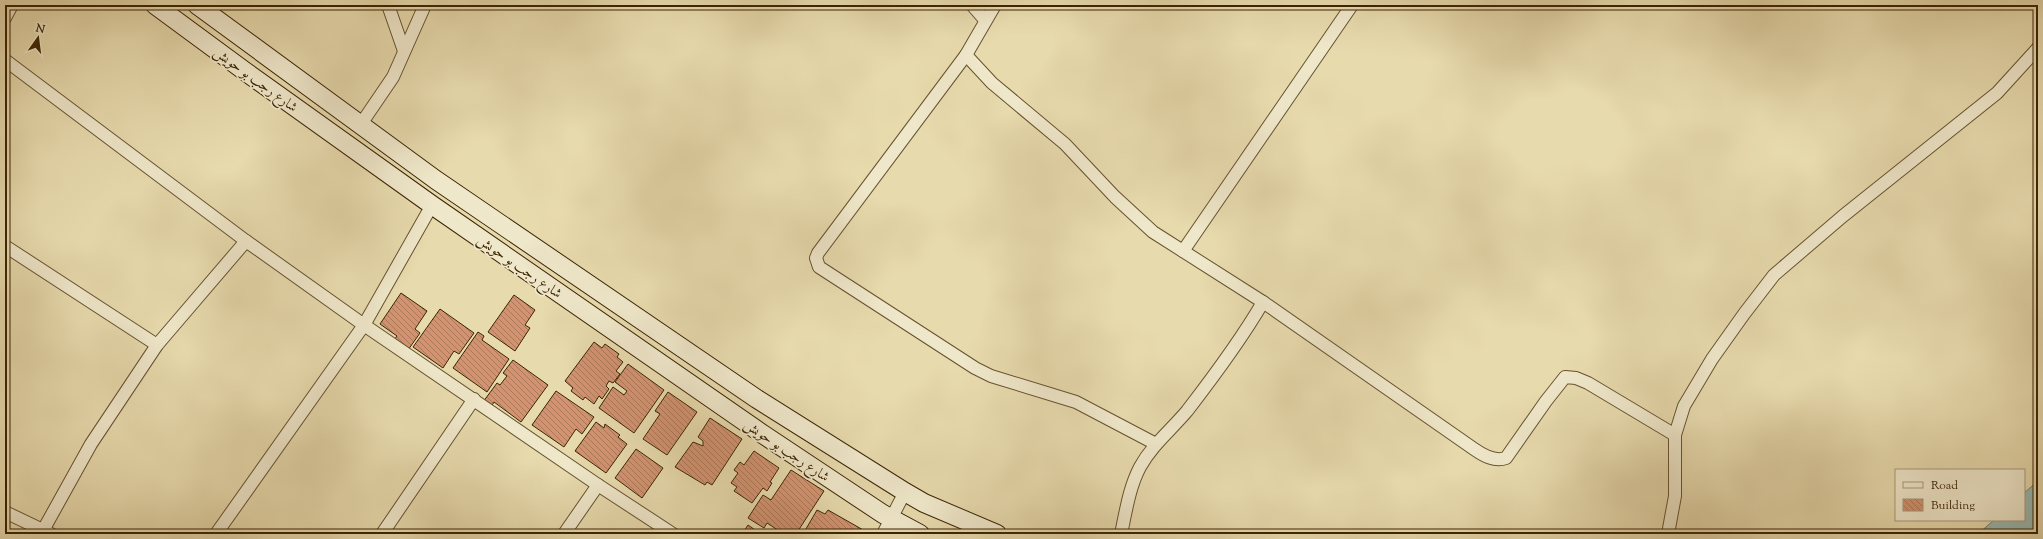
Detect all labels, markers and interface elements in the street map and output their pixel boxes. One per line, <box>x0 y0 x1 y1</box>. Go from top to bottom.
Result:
north arrow <box>18 18 58 58</box>
text: N <box>33 20 47 38</box>
street label: شارع رجب بو حويش <box>209 43 301 118</box>
street label: شارع رجب بو حويش <box>472 231 565 304</box>
street label: شارع رجب بو حويش <box>739 416 833 488</box>
legend <box>1895 469 2025 521</box>
text: Road <box>1931 477 1958 495</box>
text: Building <box>1931 497 1975 515</box>

